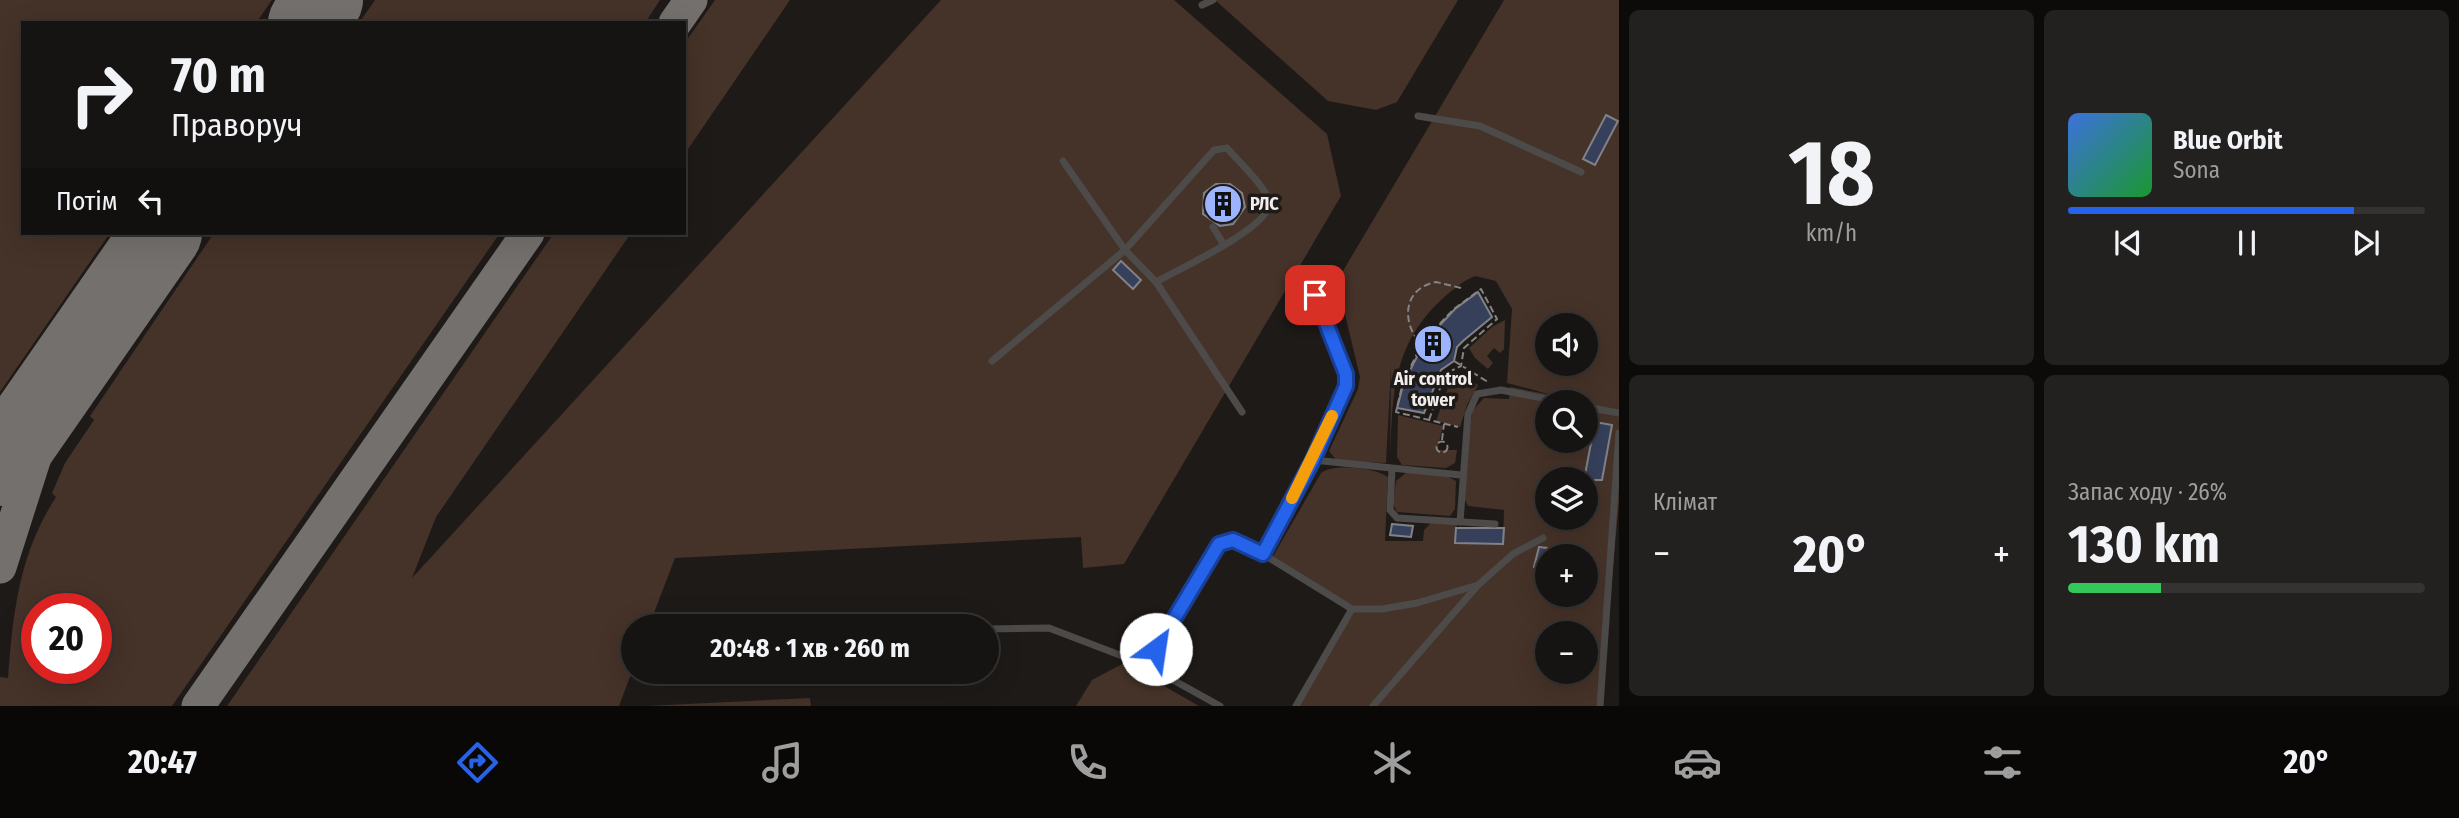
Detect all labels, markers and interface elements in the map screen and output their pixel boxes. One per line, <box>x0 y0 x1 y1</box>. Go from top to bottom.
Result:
text: 70 m <box>171 46 266 105</box>
icon: right <box>56 49 147 140</box>
text: Праворуч <box>171 106 303 144</box>
text: 18 <box>1788 119 1875 228</box>
text: Blue Orbit <box>2173 125 2283 156</box>
text: Sona <box>2173 156 2220 184</box>
icon: left <box>132 182 170 220</box>
building icon: РЛС <box>1202 183 1244 225</box>
text: Потім <box>56 186 118 217</box>
place label: РЛС <box>1250 193 1279 215</box>
text: km/h <box>1806 219 1857 247</box>
icon: previous <box>2109 224 2147 262</box>
icon: pause <box>2228 224 2266 262</box>
icon: next <box>2347 224 2385 262</box>
pin <box>1285 265 1345 325</box>
icon: arrive <box>1296 276 1334 314</box>
map controls <box>1535 313 1598 684</box>
button: sound <box>1535 313 1598 376</box>
building icon: Air control tower <box>1412 323 1454 365</box>
place label: Air control tower <box>1393 368 1472 411</box>
button: search <box>1535 390 1598 453</box>
button: layers <box>1535 467 1598 530</box>
text: Запас ходу · 26% <box>2068 478 2227 506</box>
text: Клімат <box>1653 488 1717 516</box>
text: 130 km <box>2068 513 2220 576</box>
text: 20° <box>1793 523 1870 586</box>
text: − <box>1653 531 1670 577</box>
text: + <box>1993 531 2010 577</box>
button: + <box>1535 544 1598 607</box>
speed limit sign: 20 <box>21 593 112 684</box>
position arrow <box>1119 612 1193 686</box>
button: − <box>1535 621 1598 684</box>
text: 20:48 · 1 хв · 260 m <box>710 633 910 664</box>
icon: directions <box>453 738 502 787</box>
icon: music <box>758 738 807 787</box>
icon: phone <box>1063 738 1112 787</box>
icon: climate <box>1368 738 1417 787</box>
icon: car <box>1673 738 1722 787</box>
icon: filters <box>1978 738 2027 787</box>
text: 20:47 <box>128 743 197 781</box>
text: 20° <box>2284 743 2331 781</box>

